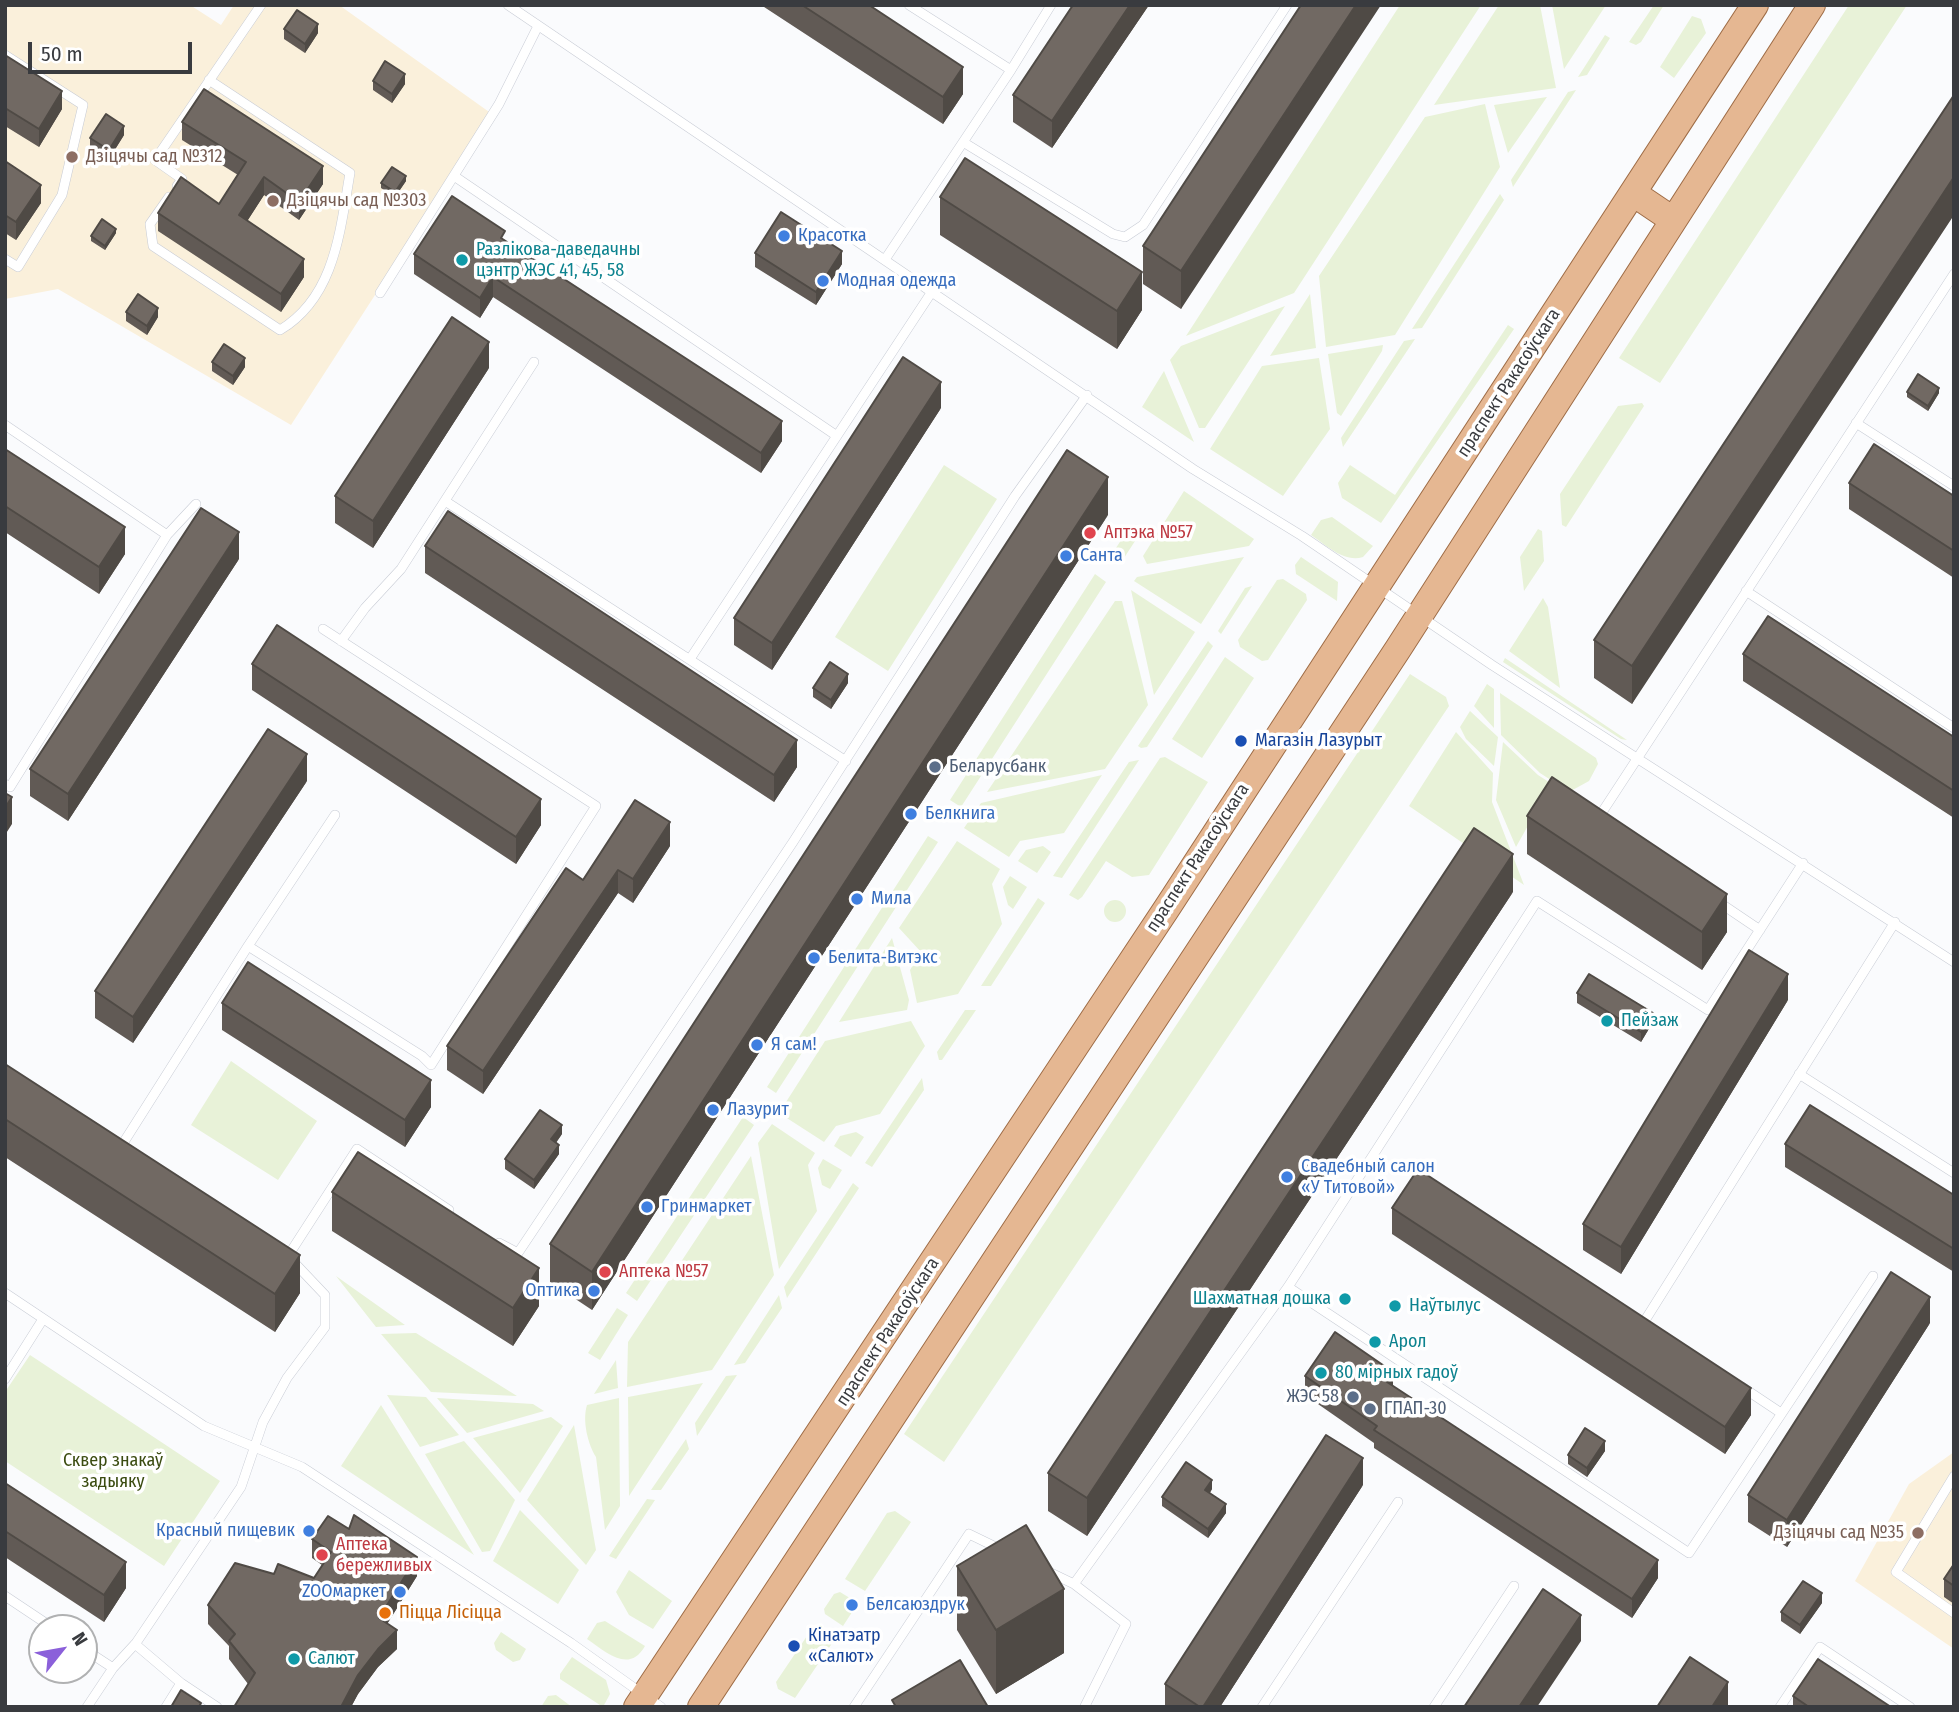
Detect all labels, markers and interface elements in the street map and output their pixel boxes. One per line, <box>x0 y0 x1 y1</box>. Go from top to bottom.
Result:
scale bar <box>32 28 196 72</box>
text: 50 m <box>41 41 83 67</box>
place label: Дзіцячы сад №312 <box>86 146 222 168</box>
marker: Дзіцячы сад №312 <box>64 149 80 165</box>
place label: Дзіцячы сад №303 <box>287 190 426 212</box>
marker: Дзіцячы сад №303 <box>265 193 281 209</box>
place label: Красотка <box>798 225 867 247</box>
marker: Красотка <box>776 228 792 244</box>
place label: Разлікова-даведачны цэнтр ЖЭС 41, 45, 58 <box>476 239 640 282</box>
marker: Разлікова-даведачны цэнтр ЖЭС 41, 45, 58 <box>454 252 470 268</box>
place label: Модная одежда <box>837 270 956 292</box>
marker: Модная одежда <box>815 273 831 289</box>
street label: праспект Ракасоўскага <box>1453 305 1565 461</box>
place label: Аптэка №57 <box>1104 522 1193 544</box>
marker: Аптэка №57 <box>1082 525 1098 541</box>
place label: Санта <box>1080 545 1123 567</box>
marker: Санта <box>1058 548 1074 564</box>
place label: Магазін Лазурыт <box>1255 730 1382 752</box>
marker: Магазін Лазурыт <box>1233 733 1249 749</box>
place label: Беларусбанк <box>949 756 1046 778</box>
marker: Беларусбанк <box>927 759 943 775</box>
street label: праспект Ракасоўскага <box>1142 780 1254 936</box>
place label: Белкнига <box>925 803 995 825</box>
marker: Белкнига <box>903 806 919 822</box>
place label: Мила <box>871 888 912 910</box>
marker: Мила <box>849 891 865 907</box>
place label: Белита-Витэкс <box>828 947 938 969</box>
marker: Белита-Витэкс <box>806 950 822 966</box>
place label: Пейзаж <box>1621 1010 1679 1032</box>
marker: Пейзаж <box>1599 1013 1615 1029</box>
place label: Я сам! <box>771 1034 817 1056</box>
marker: Я сам! <box>749 1037 765 1053</box>
place label: Лазурит <box>727 1099 789 1121</box>
marker: Лазурит <box>705 1102 721 1118</box>
place label: Свадебный салон «У Титовой» <box>1301 1156 1435 1198</box>
marker: Свадебный салон «У Титовой» <box>1279 1169 1295 1185</box>
place label: Гринмаркет <box>661 1196 752 1218</box>
marker: Гринмаркет <box>639 1199 655 1215</box>
street label: праспект Ракасоўскага <box>832 1254 944 1410</box>
place label: Аптека №57 <box>619 1261 708 1283</box>
marker: Аптека №57 <box>597 1264 613 1280</box>
place label: Оптика <box>525 1280 580 1302</box>
marker: Оптика <box>586 1283 602 1299</box>
place label: Шахматная дошка <box>1193 1288 1331 1310</box>
marker: Шахматная дошка <box>1337 1291 1353 1307</box>
place label: Наўтылус <box>1409 1295 1481 1317</box>
marker: Наўтылус <box>1387 1298 1403 1314</box>
place label: Арол <box>1389 1331 1427 1353</box>
marker: Арол <box>1367 1334 1383 1350</box>
place label: 80 мірных гадоў <box>1335 1362 1458 1384</box>
marker: 80 мірных гадоў <box>1313 1365 1329 1381</box>
place label: ЖЭС 58 <box>1286 1386 1339 1408</box>
marker: ЖЭС 58 <box>1345 1389 1361 1405</box>
place label: ГПАП-30 <box>1384 1398 1447 1420</box>
marker: ГПАП-30 <box>1362 1401 1378 1417</box>
park label: Сквер знакаў задыяку <box>63 1450 163 1492</box>
place label: Красный пищевик <box>156 1520 295 1542</box>
place label: Дзіцячы сад №35 <box>1774 1522 1904 1544</box>
marker: Красный пищевик <box>301 1523 317 1539</box>
marker: Дзіцячы сад №35 <box>1910 1525 1926 1541</box>
place label: Аптека бережливых <box>336 1534 432 1576</box>
marker: Аптека бережливых <box>314 1547 330 1563</box>
place label: ZOOмаркет <box>302 1581 386 1603</box>
marker: ZOOмаркет <box>392 1584 408 1600</box>
place label: Белсаюздрук <box>866 1594 965 1616</box>
marker: Белсаюздрук <box>844 1597 860 1613</box>
place label: Піцца Лісіцца <box>399 1602 502 1624</box>
marker: Піцца Лісіцца <box>377 1605 393 1621</box>
north arrow <box>28 1614 98 1684</box>
place label: Кінатэатр «Салют» <box>808 1625 881 1668</box>
text: N <box>67 1628 93 1650</box>
marker: Кінатэатр «Салют» <box>786 1638 802 1654</box>
place label: Салют <box>308 1648 355 1670</box>
marker: Салют <box>286 1651 302 1667</box>

